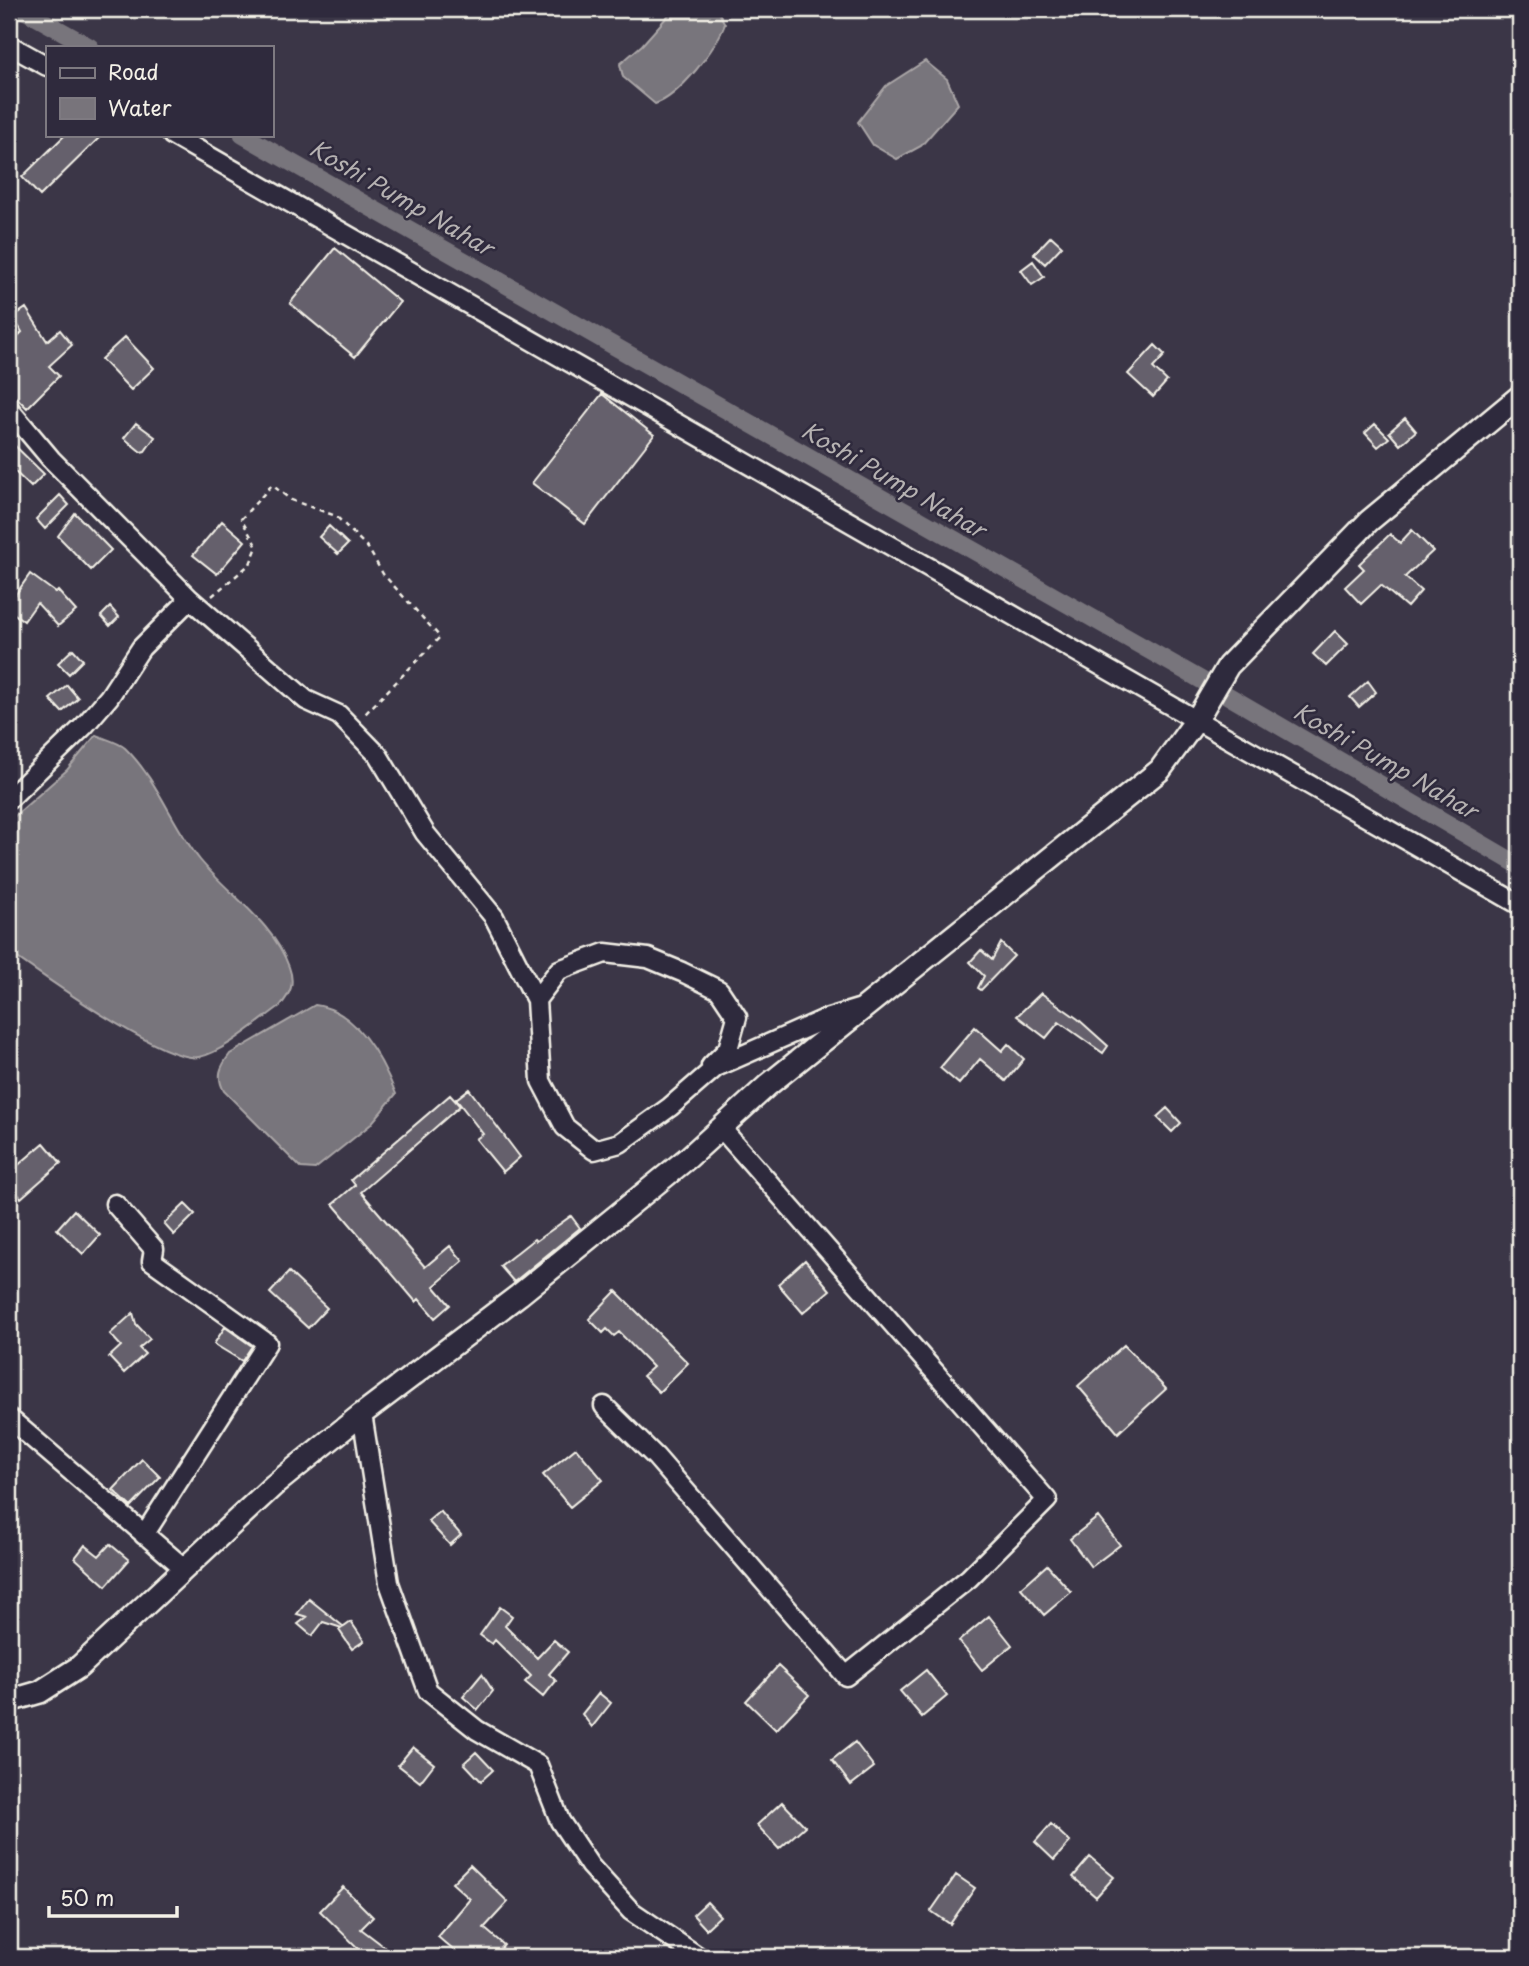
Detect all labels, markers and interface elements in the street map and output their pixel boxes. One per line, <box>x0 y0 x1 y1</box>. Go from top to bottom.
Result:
legend <box>46 46 273 136</box>
text: Road <box>108 55 159 87</box>
text: Water <box>108 91 172 123</box>
water label: Koshi Pump Nahar <box>304 130 504 266</box>
water label: Koshi Pump Nahar <box>796 412 996 548</box>
water label: Koshi Pump Nahar <box>1288 693 1488 829</box>
scale bar <box>49 1875 177 1919</box>
text: 50 m <box>60 1881 114 1913</box>

